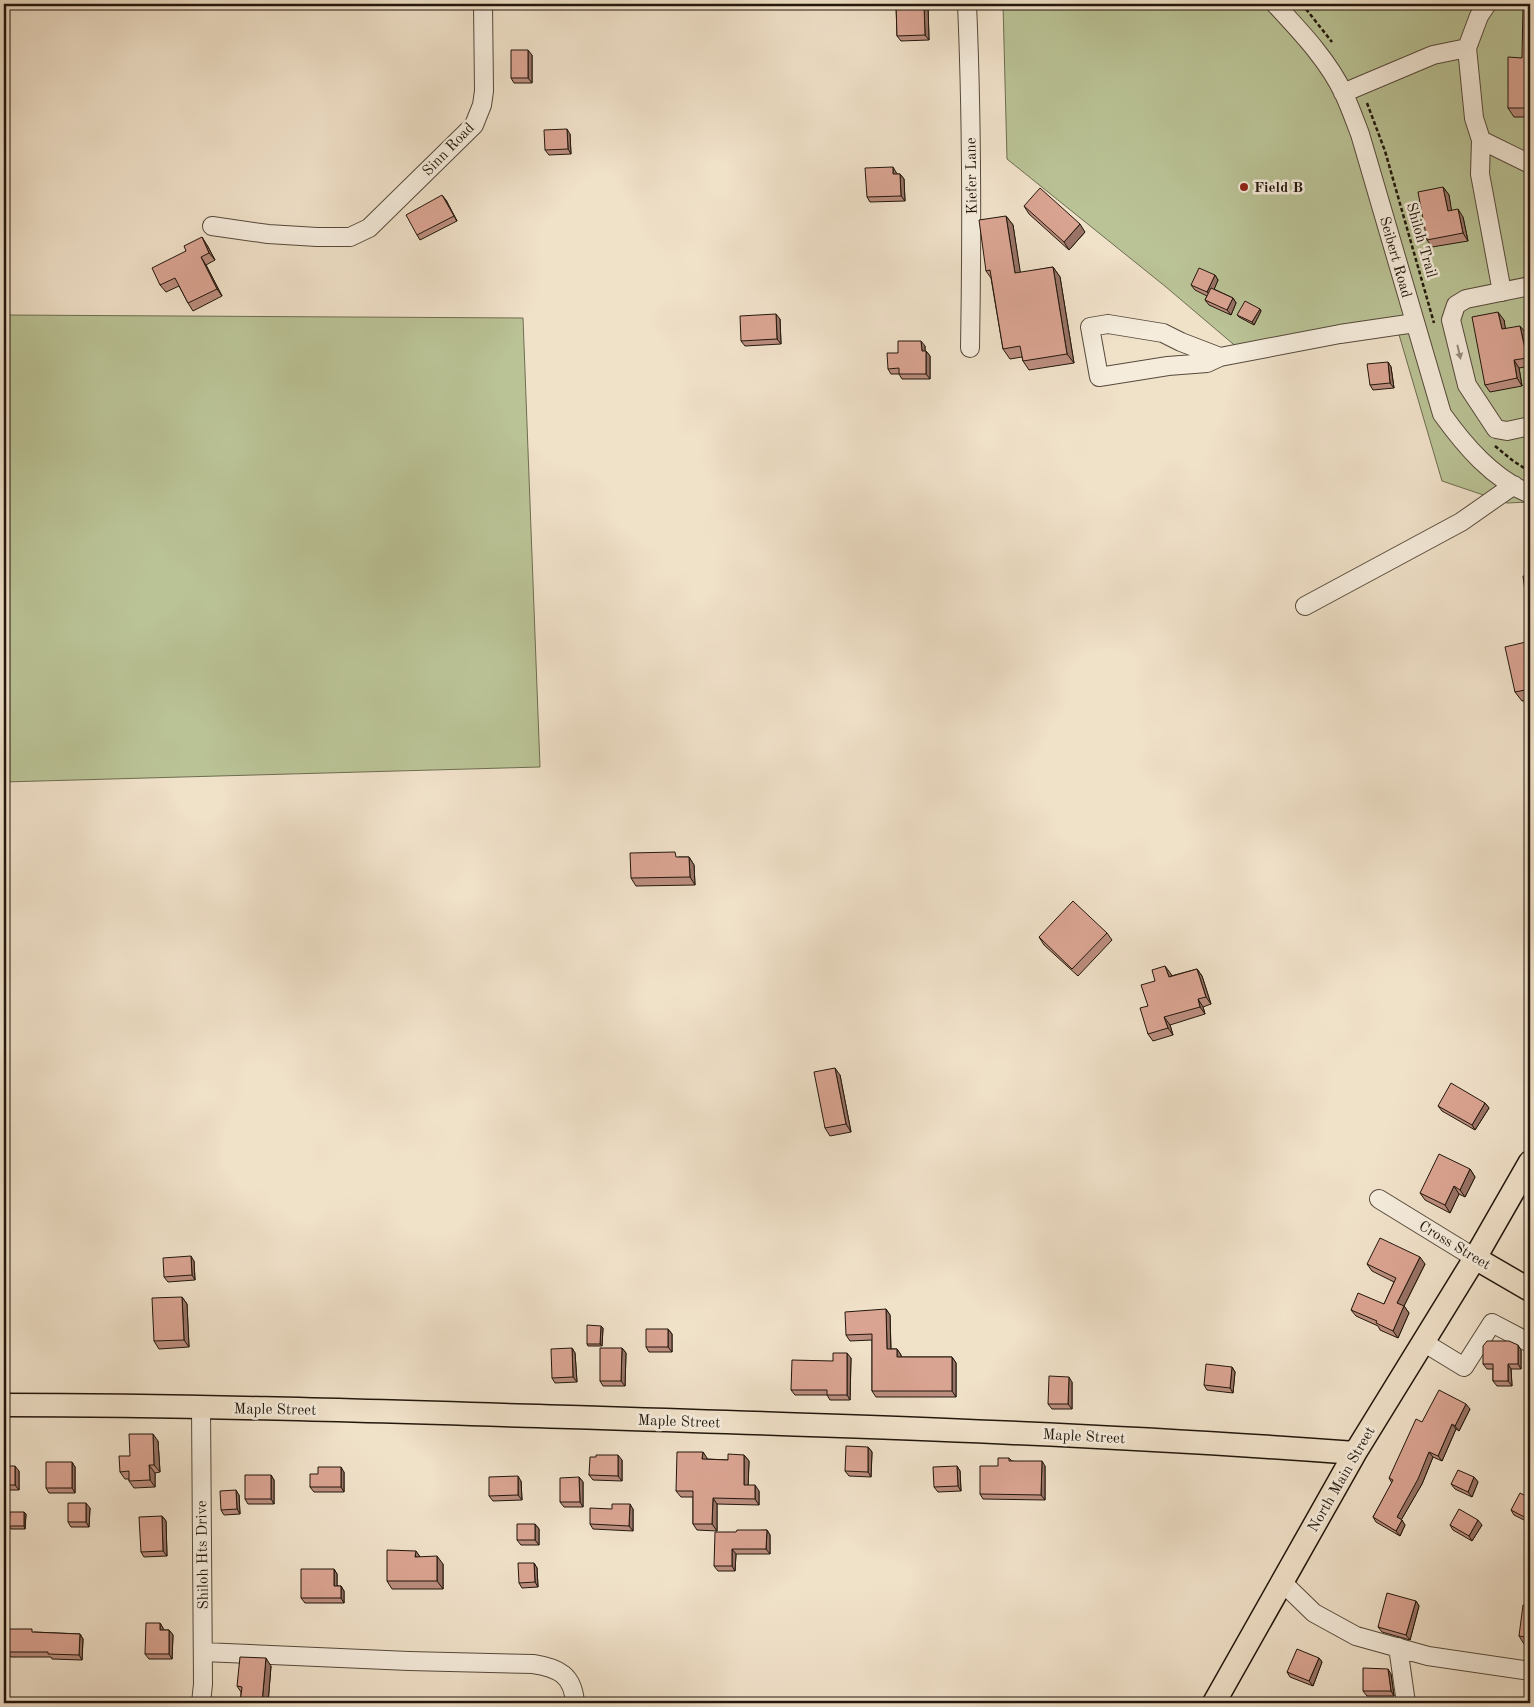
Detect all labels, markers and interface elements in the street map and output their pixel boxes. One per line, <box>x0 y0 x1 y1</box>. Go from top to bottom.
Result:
street label: Sinn Road <box>420 121 478 179</box>
street label: Kiefer Lane <box>964 137 981 215</box>
marker: Field B <box>1238 181 1250 193</box>
place label: Field B <box>1254 181 1303 196</box>
street label: Shiloh Trail <box>1403 201 1438 280</box>
street label: Seibert Road <box>1376 215 1413 300</box>
one-way arrow <box>1455 345 1463 360</box>
street label: Cross Street <box>1416 1219 1493 1273</box>
street label: Maple Street <box>234 1402 316 1419</box>
street label: Maple Street <box>637 1414 721 1431</box>
street label: North Main Street <box>1306 1425 1379 1535</box>
street label: Maple Street <box>1042 1428 1126 1447</box>
street label: Shiloh Hts Drive <box>195 1500 212 1610</box>

